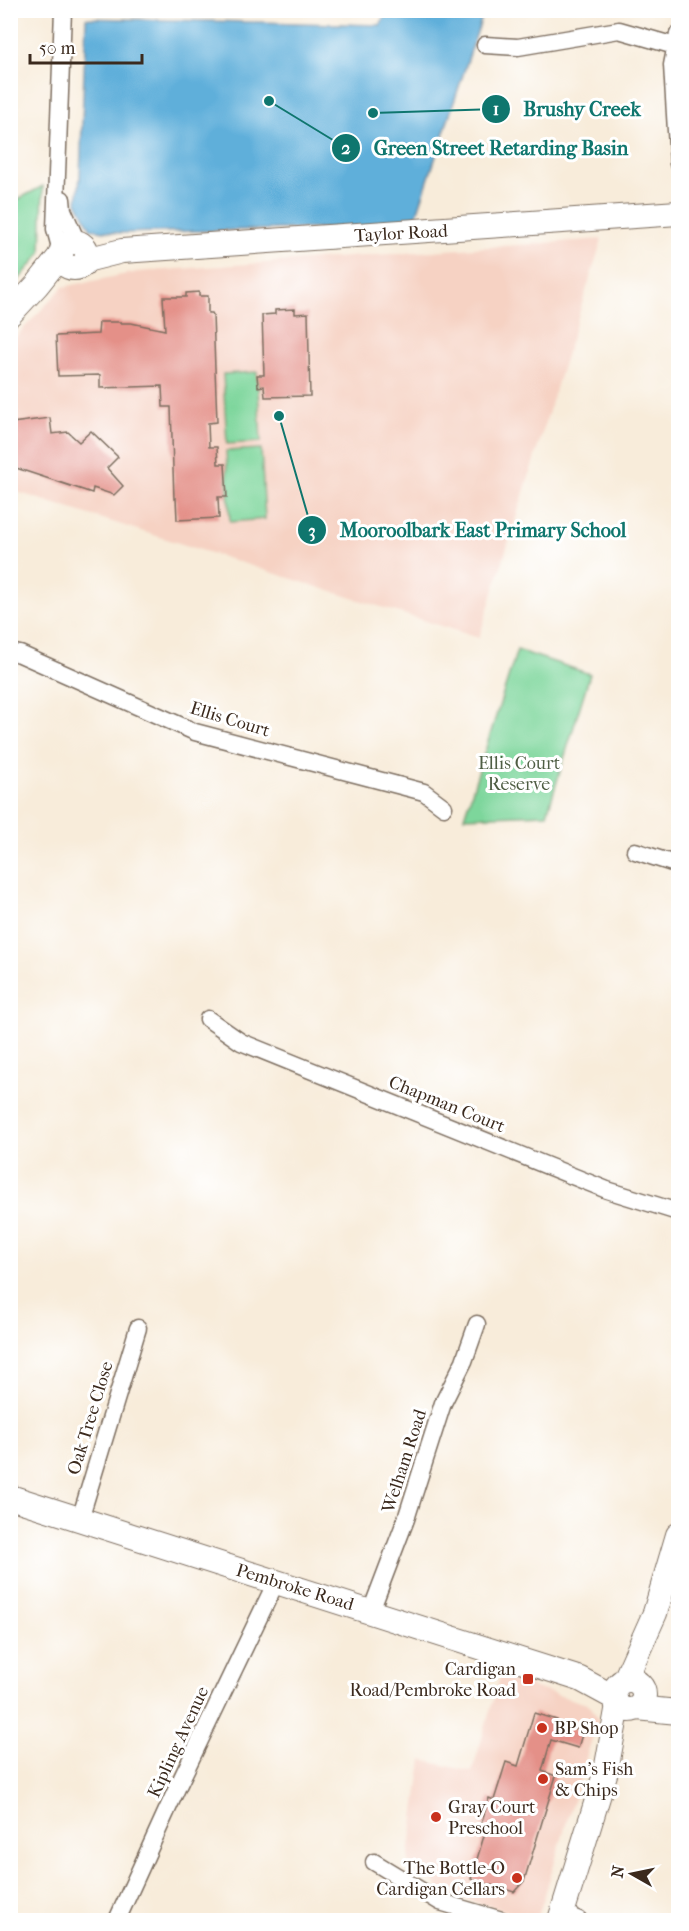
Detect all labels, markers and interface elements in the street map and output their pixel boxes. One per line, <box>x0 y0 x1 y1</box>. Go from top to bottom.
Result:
scale bar <box>30 27 142 65</box>
text: 50 m <box>39 38 76 59</box>
callout: Brushy Creek <box>481 90 652 128</box>
text: Brushy Creek <box>523 98 641 121</box>
text: 1 <box>493 99 499 120</box>
callout: Green Street Retarding Basin <box>331 129 640 167</box>
text: Green Street Retarding Basin <box>374 137 629 160</box>
text: 2 <box>341 138 351 159</box>
street label: Taylor Road <box>354 221 448 246</box>
callout: Mooroolbark East Primary School <box>297 511 638 549</box>
text: Mooroolbark East Primary School <box>339 519 627 542</box>
text: 3 <box>308 521 316 542</box>
street label: Ellis Court <box>187 697 273 742</box>
park label: Ellis Court Reserve <box>478 753 561 795</box>
street label: Chapman Court <box>386 1072 508 1138</box>
street label: Oak Tree Close <box>63 1359 118 1477</box>
street label: Welham Road <box>378 1407 431 1517</box>
street label: Pembroke Road <box>233 1560 356 1615</box>
place label: Cardigan Road/Pembroke Road <box>350 1659 517 1701</box>
marker: Cardigan Road/Pembroke Road <box>521 1672 535 1686</box>
street label: Kipling Avenue <box>144 1683 213 1801</box>
place label: BP Shop <box>554 1718 619 1739</box>
marker: BP Shop <box>535 1721 549 1735</box>
place label: Sam's Fish & Chips <box>555 1759 633 1801</box>
marker: Sam's Fish & Chips <box>536 1772 550 1786</box>
place label: Gray Court Preschool <box>448 1797 536 1839</box>
marker: Gray Court Preschool <box>429 1810 443 1824</box>
north arrow <box>602 1844 662 1904</box>
place label: The Bottle-O Cardigan Cellars <box>376 1858 505 1900</box>
text: N <box>607 1863 628 1879</box>
marker: The Bottle-O Cardigan Cellars <box>510 1871 524 1885</box>

